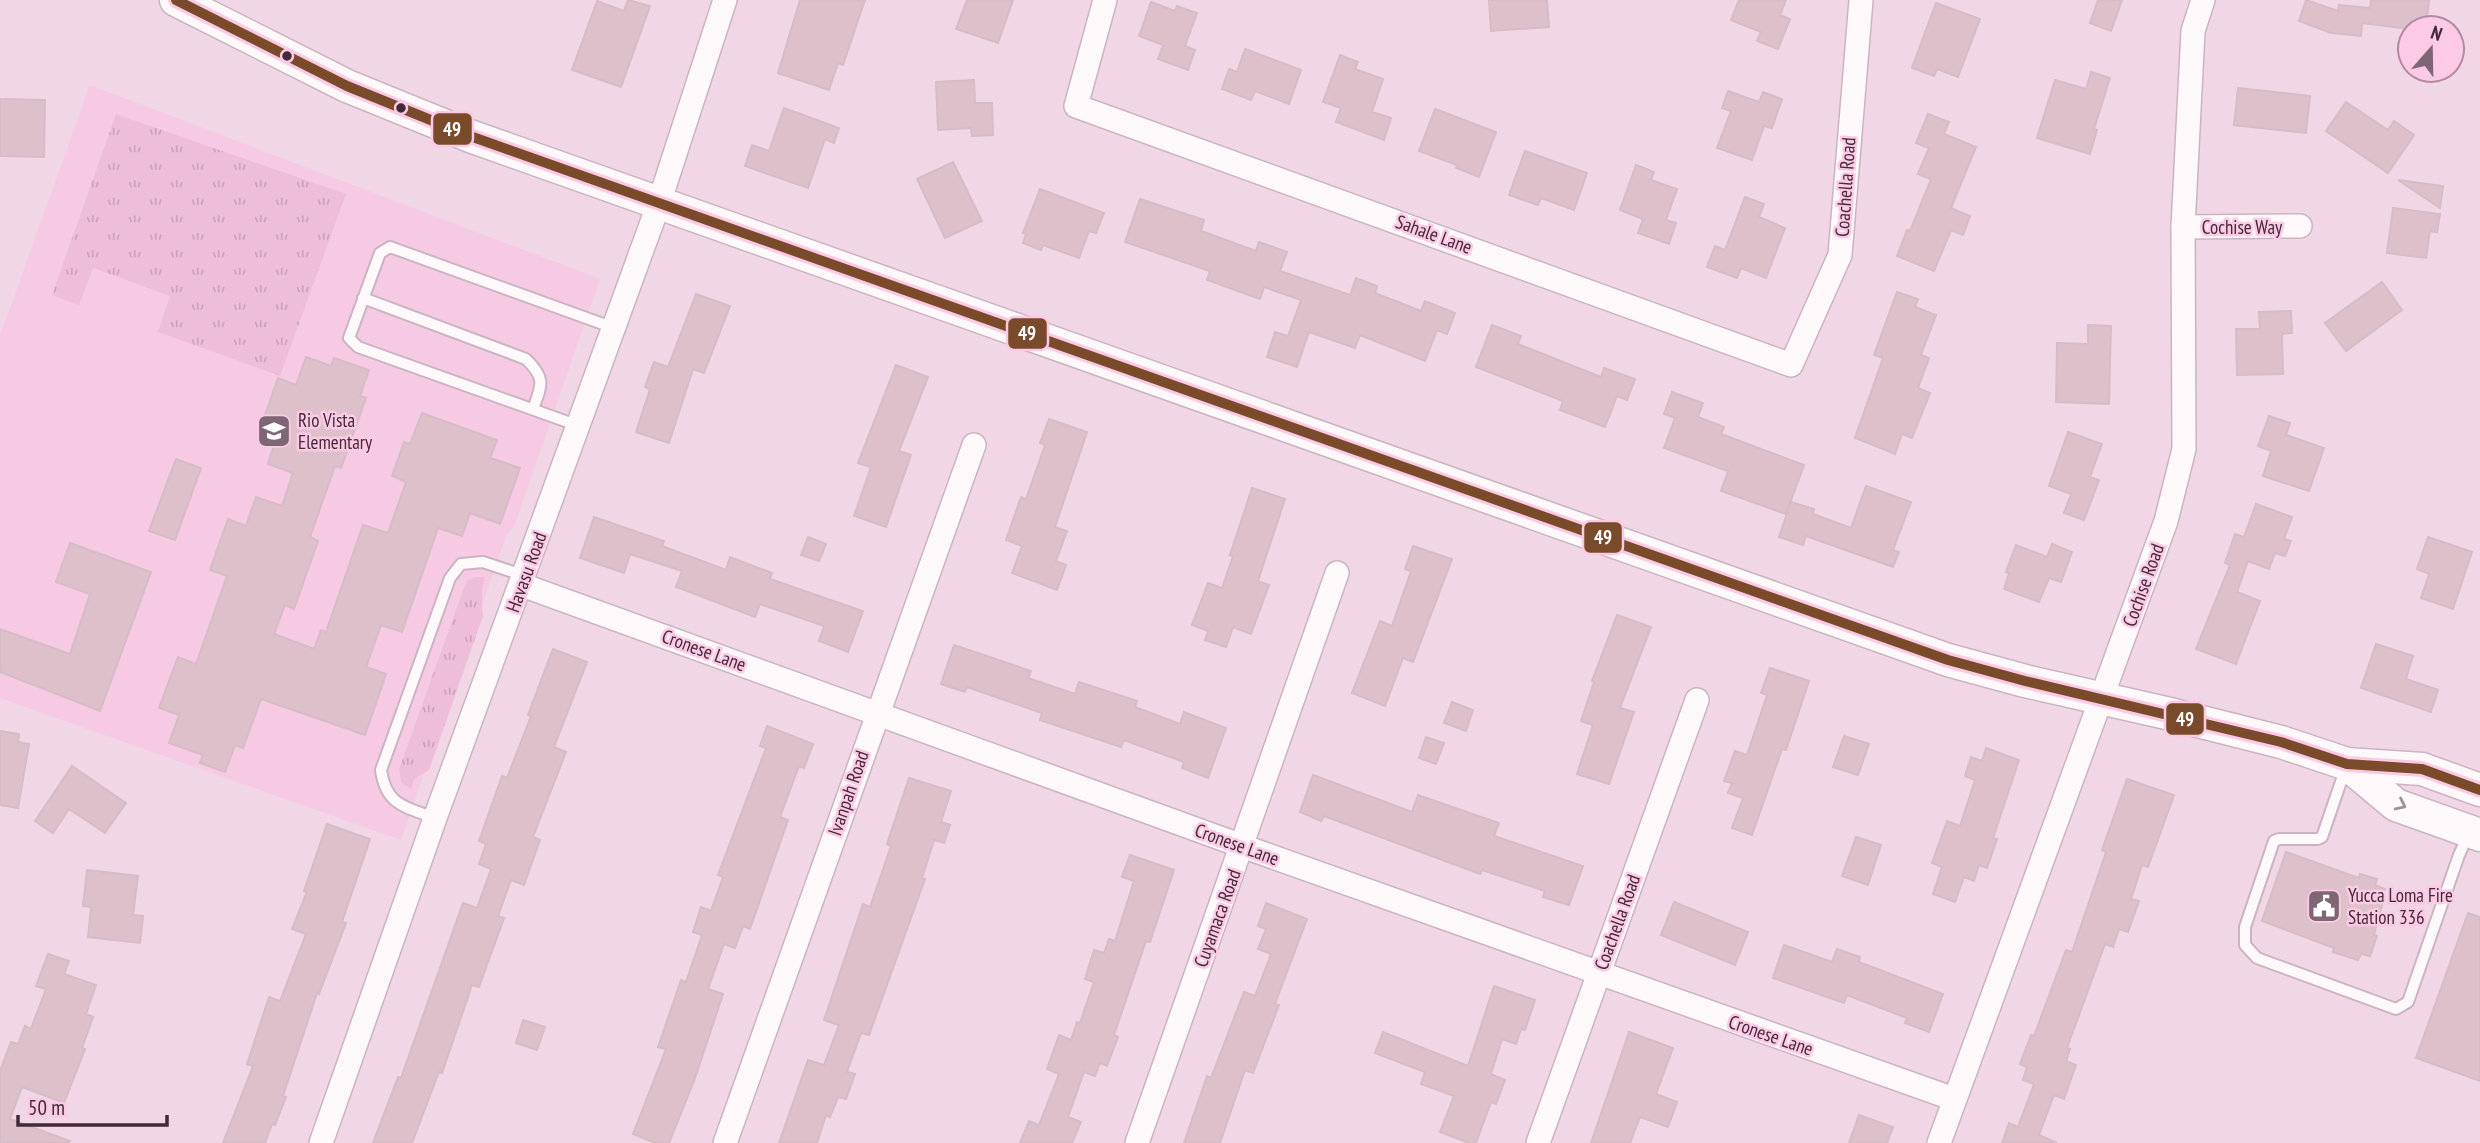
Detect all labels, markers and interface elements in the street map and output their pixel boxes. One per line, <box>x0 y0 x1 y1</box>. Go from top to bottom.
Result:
north arrow <box>2396 14 2466 84</box>
text: N <box>2428 20 2446 46</box>
unlabelled marker <box>280 49 294 63</box>
unlabelled marker <box>394 101 408 115</box>
line badge: 49 <box>432 112 473 146</box>
text: 49 <box>443 117 461 141</box>
street label: Coachella Road <box>1830 136 1860 238</box>
street label: Sahale Lane <box>1393 209 1476 259</box>
street label: Cochise Way <box>2202 215 2283 239</box>
line badge: 49 <box>1007 317 1048 350</box>
text: 49 <box>1018 321 1036 345</box>
place label: Rio Vista Elementary <box>298 408 373 454</box>
school or university icon: Rio Vista Elementary <box>255 412 293 450</box>
line badge: 49 <box>1583 521 1623 554</box>
text: 49 <box>1594 525 1612 549</box>
street label: Havasu Road <box>500 528 552 616</box>
street label: Cochise Road <box>2117 540 2169 630</box>
street label: Cronese Lane <box>659 624 749 676</box>
line badge: 49 <box>2165 702 2205 736</box>
text: 49 <box>2176 707 2194 731</box>
street label: Ivanpah Road <box>822 747 874 839</box>
one-way arrow <box>2394 797 2406 811</box>
street label: Cronese Lane <box>1192 818 1282 870</box>
street label: Cuyamaca Road <box>1188 866 1246 970</box>
street label: Coachella Road <box>1589 871 1645 973</box>
place label: Yucca Loma Fire Station 336 <box>2348 883 2453 929</box>
public building icon: Yucca Loma Fire Station 336 <box>2305 887 2343 925</box>
street label: Cronese Lane <box>1726 1009 1817 1061</box>
scale bar <box>18 1084 166 1128</box>
text: 50 m <box>28 1094 65 1121</box>

